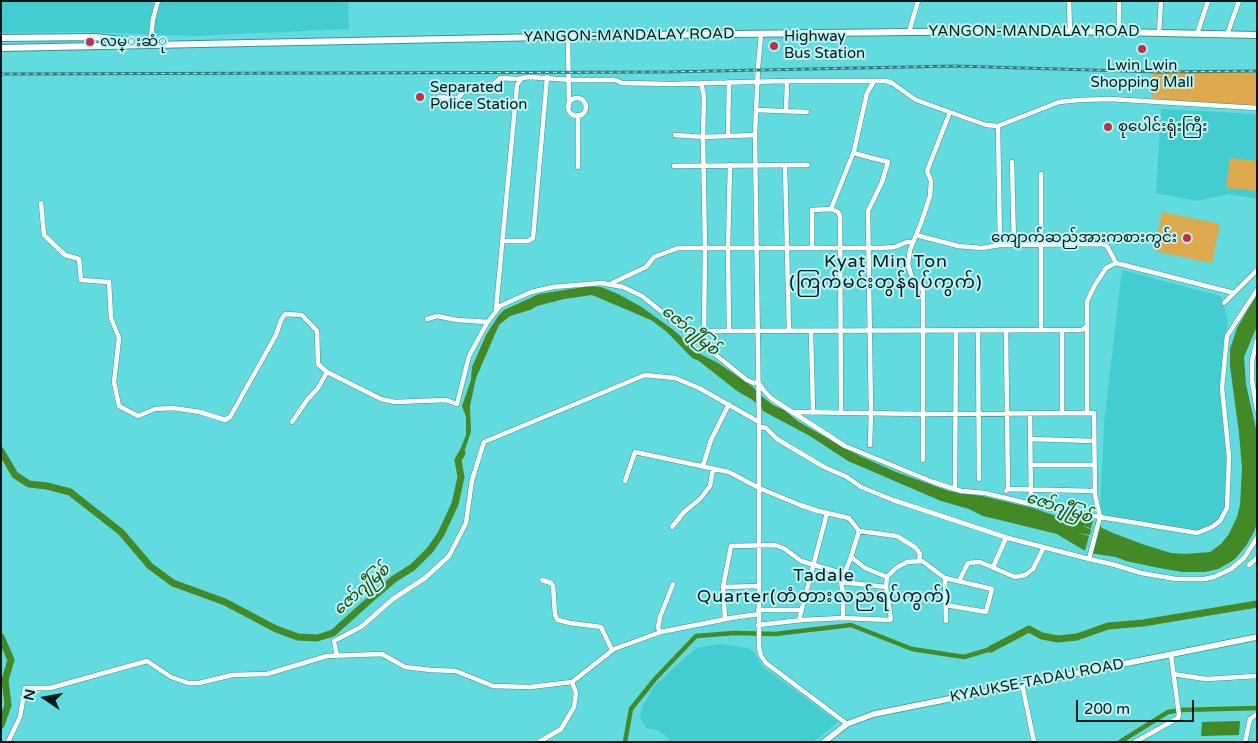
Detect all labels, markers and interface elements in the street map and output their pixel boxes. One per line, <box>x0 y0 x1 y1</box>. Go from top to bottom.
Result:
street label: YANGON-MANDALAY ROAD <box>929 23 1139 41</box>
street label: YANGON-MANDALAY ROAD <box>523 25 735 47</box>
place label: Highway Bus Station <box>784 28 865 63</box>
place label: လမ္းဆံု <box>100 33 167 51</box>
marker: လမ္းဆံု <box>84 36 96 48</box>
marker: Highway Bus Station <box>768 40 780 52</box>
marker: Lwin Lwin Shopping Mall <box>1136 43 1148 55</box>
place label: Lwin Lwin Shopping Mall <box>1091 57 1193 92</box>
place label: Separated Police Station <box>430 79 527 114</box>
marker: Separated Police Station <box>414 91 426 103</box>
place label: စုပေါင်းရုံးကြီး <box>1118 118 1207 136</box>
marker: စုပေါင်းရုံးကြီး <box>1102 121 1114 133</box>
place label: ကျောက်ဆည်အားကစားကွင်း <box>991 229 1177 247</box>
marker: ကျောက်ဆည်အားကစားကွင်း <box>1181 232 1193 244</box>
district label: Kyat Min Ton (ကြက်မင်းတွန်ရပ်ကွက်) <box>795 251 977 294</box>
water label: ဇော်ဂျီမြစ် <box>657 302 723 360</box>
water label: ဇော်ဂျီမြစ် <box>1024 488 1094 528</box>
water label: ဇော်ဂျီမြစ် <box>330 560 394 620</box>
district label: Tadale Quarter(တံတားလည်ရပ်ကွက်) <box>705 565 943 608</box>
street label: KYAUKSE-TADAU ROAD <box>949 655 1125 707</box>
north arrow <box>20 673 70 723</box>
text: N <box>20 688 39 702</box>
scale bar <box>1078 690 1196 722</box>
text: 200 m <box>1084 700 1130 718</box>

